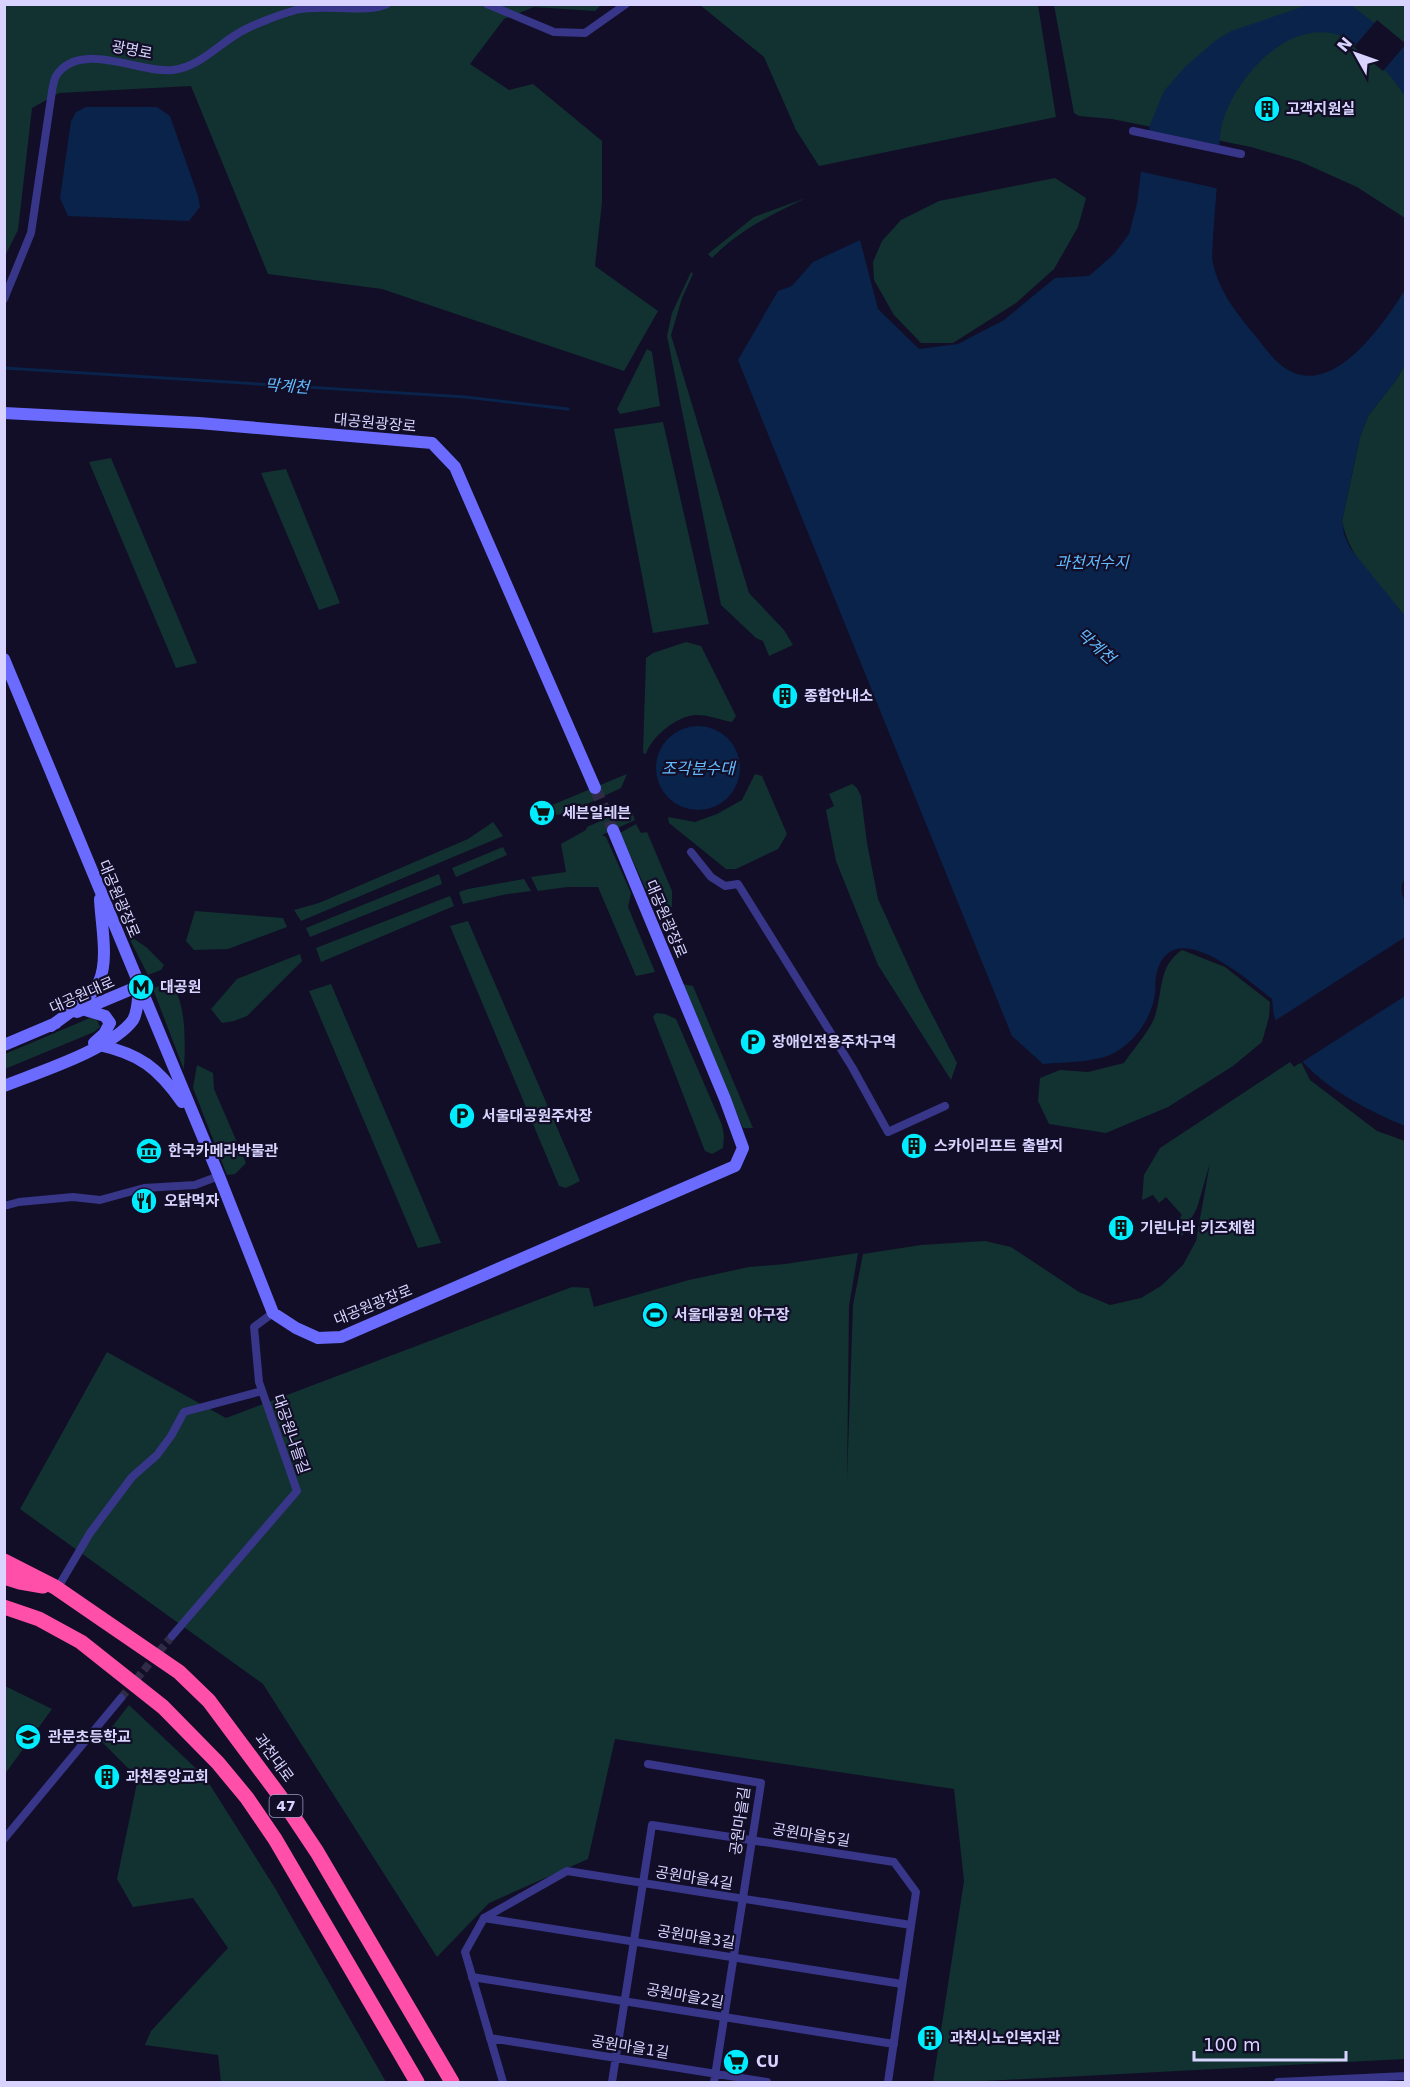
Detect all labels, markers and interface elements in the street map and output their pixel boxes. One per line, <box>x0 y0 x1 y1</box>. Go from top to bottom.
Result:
north arrow <box>1326 24 1386 84</box>
text: N <box>1333 33 1356 56</box>
street label: 광명로 <box>110 37 154 63</box>
building icon: 고객지원실 <box>1252 94 1282 124</box>
place label: 고객지원실 <box>1286 100 1355 118</box>
water label: 막계천 <box>264 375 312 397</box>
street label: 대공원광장로 <box>333 410 417 436</box>
water label: 과천저수지 <box>1055 553 1130 572</box>
water label: 막계천 <box>1073 624 1121 669</box>
building icon: 종합안내소 <box>770 681 800 711</box>
place label: 종합안내소 <box>804 687 873 705</box>
water label: 조각분수대 <box>661 759 737 778</box>
supermarket icon: 세븐일레븐 <box>527 798 557 828</box>
place label: 세븐일레븐 <box>562 804 631 822</box>
street label: 대공원광장로 <box>95 857 143 941</box>
street label: 대공원광장로 <box>642 877 690 961</box>
metro station icon: 대공원 <box>126 972 156 1002</box>
street label: 대공원대로 <box>47 973 117 1017</box>
place label: 대공원 <box>160 978 201 996</box>
parking icon: 장애인전용주차구역 <box>738 1027 768 1057</box>
place label: 장애인전용주차구역 <box>772 1033 896 1051</box>
parking icon: 서울대공원주차장 <box>447 1101 477 1131</box>
place label: 서울대공원주차장 <box>482 1107 593 1125</box>
building icon: 스카이리프트 출발지 <box>899 1131 929 1161</box>
museum icon: 한국카메라박물관 <box>134 1136 164 1166</box>
place label: 스카이리프트 출발지 <box>934 1137 1063 1155</box>
place label: 한국카메라박물관 <box>168 1142 279 1160</box>
restaurant icon: 오닭먹자 <box>129 1186 159 1216</box>
place label: 오닭먹자 <box>164 1192 219 1210</box>
building icon: 기린나라 키즈체험 <box>1106 1213 1136 1243</box>
place label: 기린나라 키즈체험 <box>1140 1219 1256 1237</box>
street label: 대공원광장로 <box>331 1281 415 1329</box>
sports icon: 서울대공원 야구장 <box>640 1300 670 1330</box>
place label: 서울대공원 야구장 <box>674 1306 790 1324</box>
street label: 대공원나들길 <box>269 1392 313 1476</box>
school or university icon: 관문초등학교 <box>13 1722 43 1752</box>
place label: 관문초등학교 <box>48 1728 131 1746</box>
street label: 과천대로 <box>250 1730 298 1786</box>
building icon: 과천중앙교회 <box>92 1762 122 1792</box>
place label: 과천중앙교회 <box>126 1768 209 1786</box>
street label: 공원마을길 <box>726 1786 754 1856</box>
road number: 47 <box>270 1795 302 1817</box>
street label: 공원마을5길 <box>771 1820 851 1850</box>
street label: 공원마을4길 <box>654 1863 734 1893</box>
street label: 공원마을3길 <box>656 1922 736 1952</box>
street label: 공원마을2길 <box>645 1980 725 2012</box>
building icon: 과천시노인복지관 <box>915 2023 945 2053</box>
scale bar <box>1194 2024 1346 2062</box>
place label: 과천시노인복지관 <box>950 2029 1061 2047</box>
street label: 공원마을1길 <box>590 2032 670 2062</box>
text: 100 m <box>1203 2034 1261 2055</box>
supermarket icon: CU <box>721 2047 751 2077</box>
place label: CU <box>756 2053 779 2071</box>

